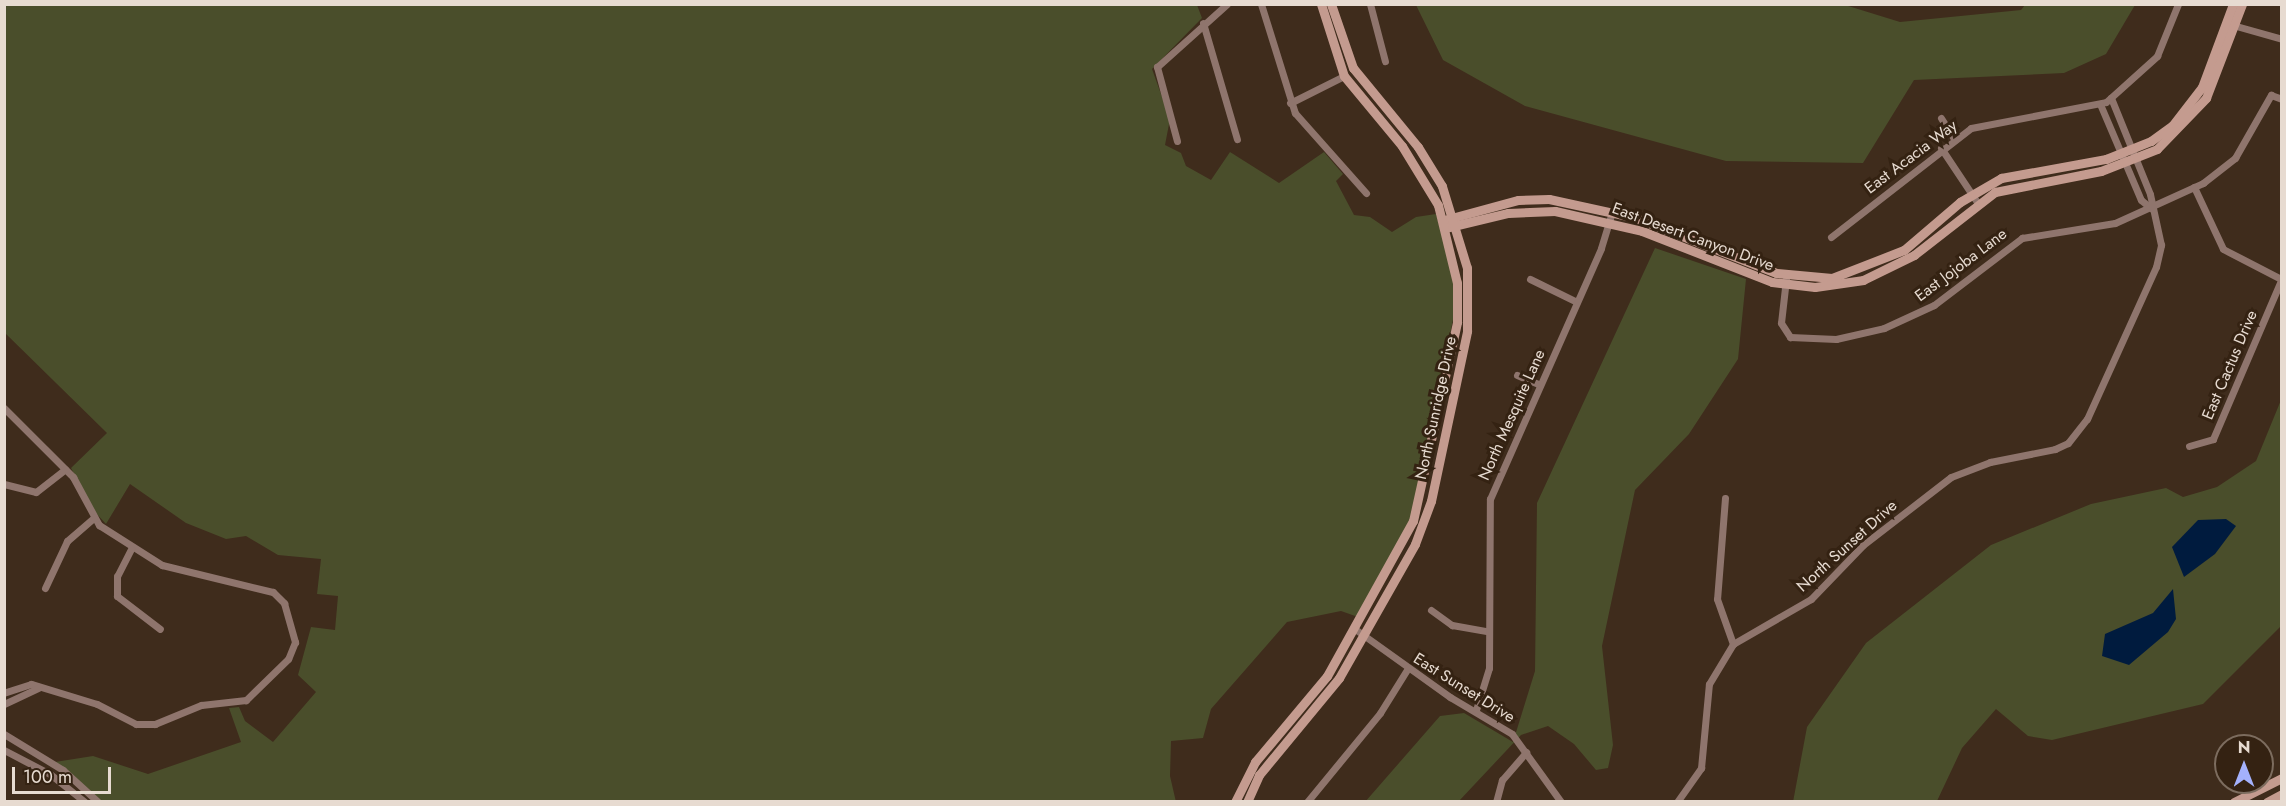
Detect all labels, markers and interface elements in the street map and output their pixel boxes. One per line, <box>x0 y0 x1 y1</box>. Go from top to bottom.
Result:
street label: East Acacia Way <box>1861 116 1961 198</box>
street label: East Desert Canyon Drive <box>1609 199 1777 275</box>
street label: East Jojoba Lane <box>1911 224 2011 306</box>
street label: East Cactus Drive <box>2198 307 2262 423</box>
street label: North Sunridge Drive <box>1411 335 1461 481</box>
street label: North Mesquite Lane <box>1474 347 1550 483</box>
street label: North Sunset Drive <box>1793 496 1901 596</box>
street label: East Sunset Drive <box>1410 649 1518 727</box>
north arrow <box>2214 734 2274 794</box>
text: N <box>2238 736 2250 759</box>
scale bar <box>15 755 114 793</box>
text: 100 m <box>23 764 72 790</box>

